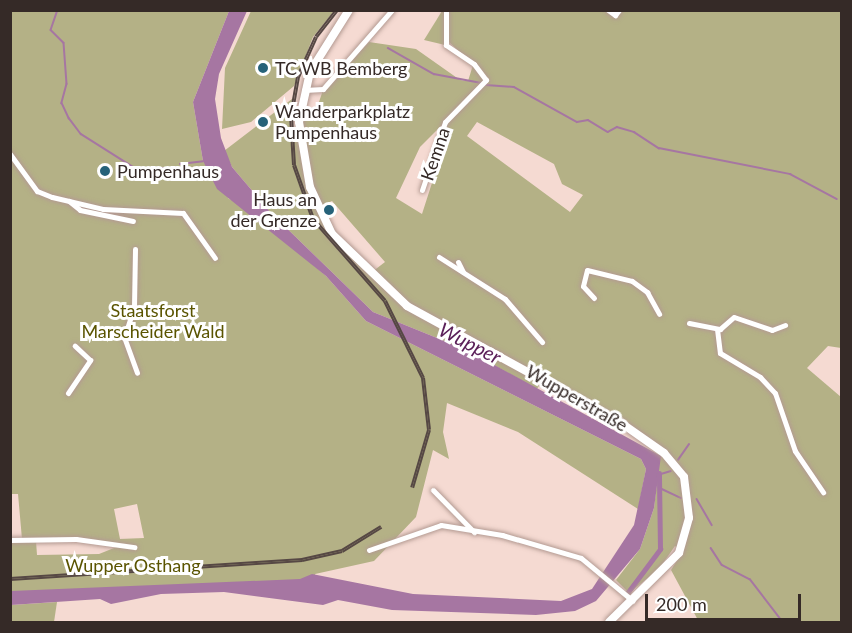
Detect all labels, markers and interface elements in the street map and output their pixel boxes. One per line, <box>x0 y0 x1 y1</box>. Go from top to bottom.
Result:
place label: TC WB Bemberg <box>275 57 408 79</box>
marker: TC WB Bemberg <box>256 61 270 75</box>
place label: Wanderparkplatz Pumpenhaus <box>275 101 410 144</box>
marker: Wanderparkplatz Pumpenhaus <box>256 115 270 129</box>
street label: Kemna <box>416 125 454 183</box>
place label: Pumpenhaus <box>117 160 219 182</box>
marker: Pumpenhaus <box>98 164 112 178</box>
place label: Haus an der Grenze <box>230 189 317 232</box>
marker: Haus an der Grenze <box>322 203 336 217</box>
park label: Staatsforst Marscheider Wald <box>81 300 225 342</box>
water label: Wupper <box>435 317 505 369</box>
street label: Wupperstraße <box>522 360 632 436</box>
park label: Wupper Osthang <box>65 554 201 576</box>
scale bar <box>648 582 804 620</box>
text: 200 m <box>656 593 707 615</box>

